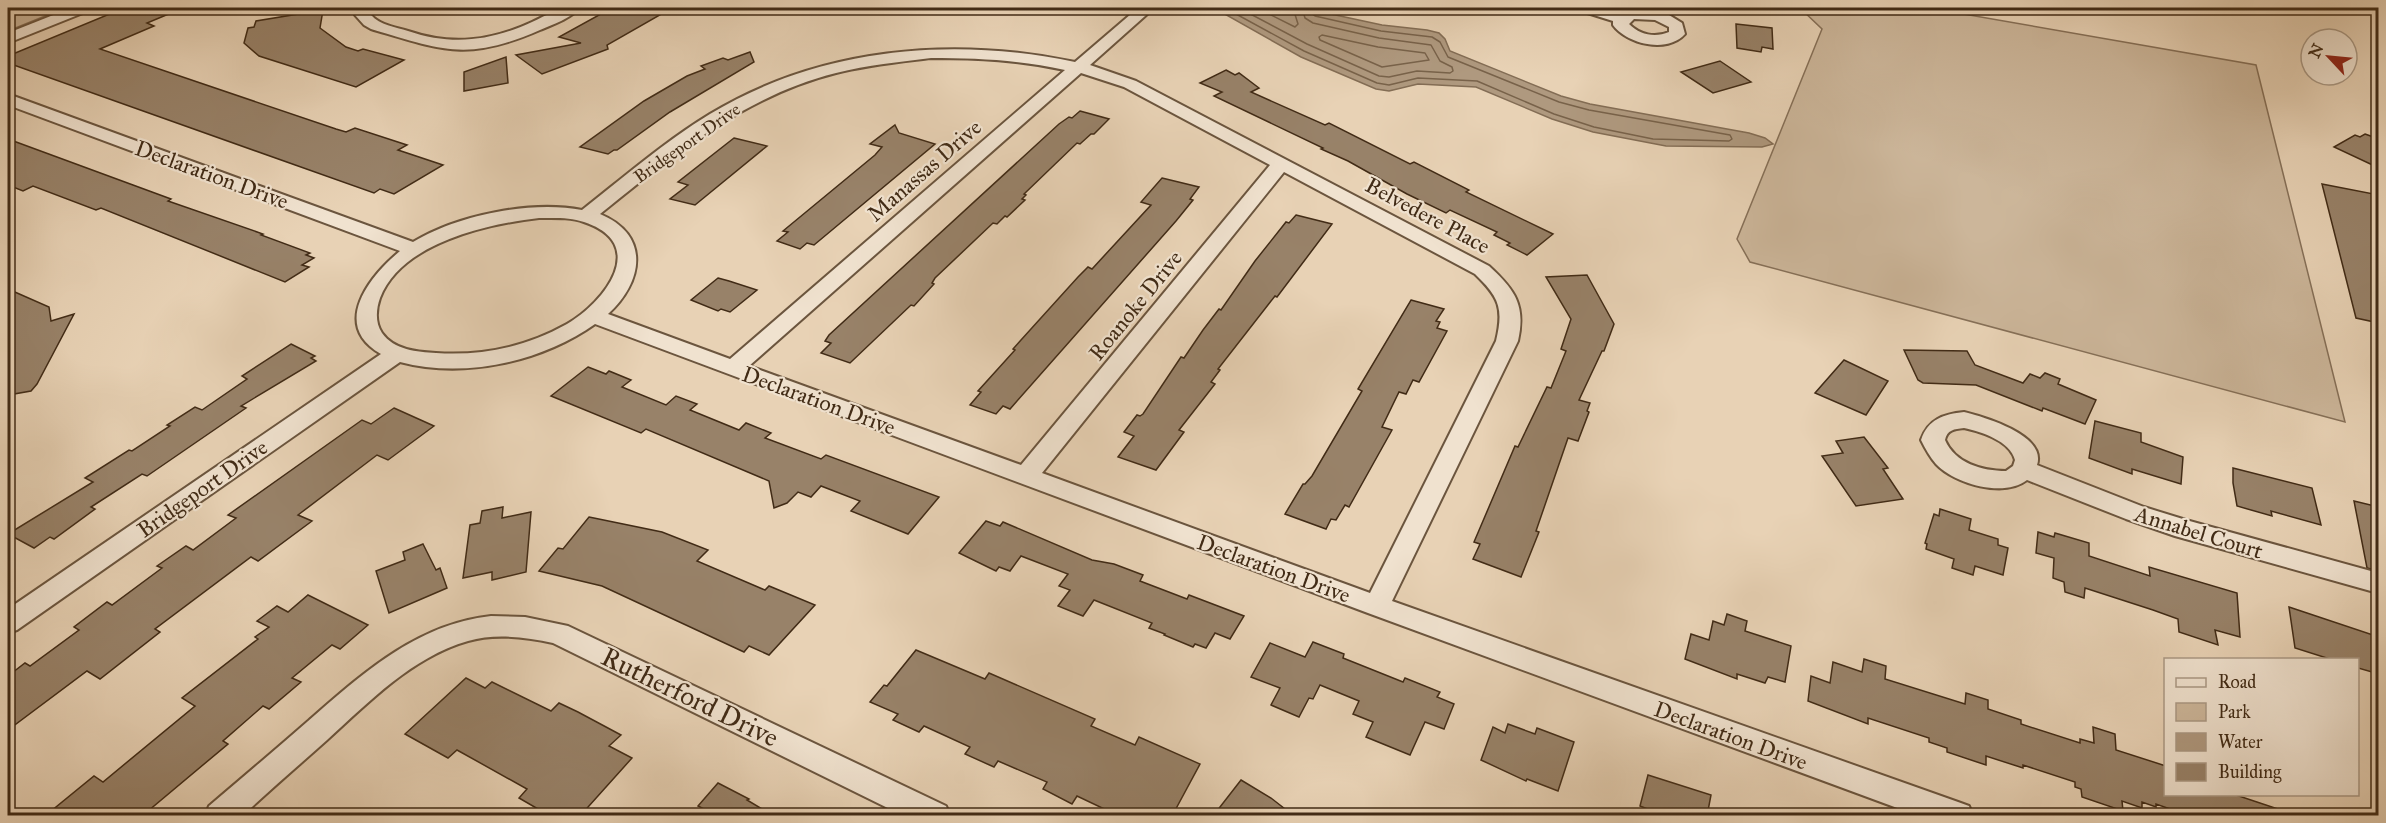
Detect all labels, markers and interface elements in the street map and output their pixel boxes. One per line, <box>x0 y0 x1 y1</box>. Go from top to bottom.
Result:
north arrow <box>2299 27 2359 87</box>
text: N <box>2304 40 2328 61</box>
street label: Bridgeport Drive <box>629 98 745 189</box>
street label: Manassas Drive <box>862 114 987 227</box>
street label: Declaration Drive <box>132 134 292 215</box>
street label: Belvedere Place <box>1361 171 1495 260</box>
street label: Roanoke Drive <box>1083 245 1188 366</box>
street label: Declaration Drive <box>739 360 899 441</box>
street label: Bridgeport Drive <box>132 433 273 543</box>
street label: Annabel Court <box>2131 500 2266 565</box>
street label: Declaration Drive <box>1194 528 1354 609</box>
street label: Rutherford Drive <box>596 639 784 754</box>
legend <box>2164 658 2359 796</box>
text: Road <box>2218 671 2256 693</box>
street label: Declaration Drive <box>1651 695 1811 776</box>
text: Park <box>2218 701 2251 723</box>
text: Water <box>2218 731 2263 753</box>
text: Building <box>2218 761 2282 784</box>

